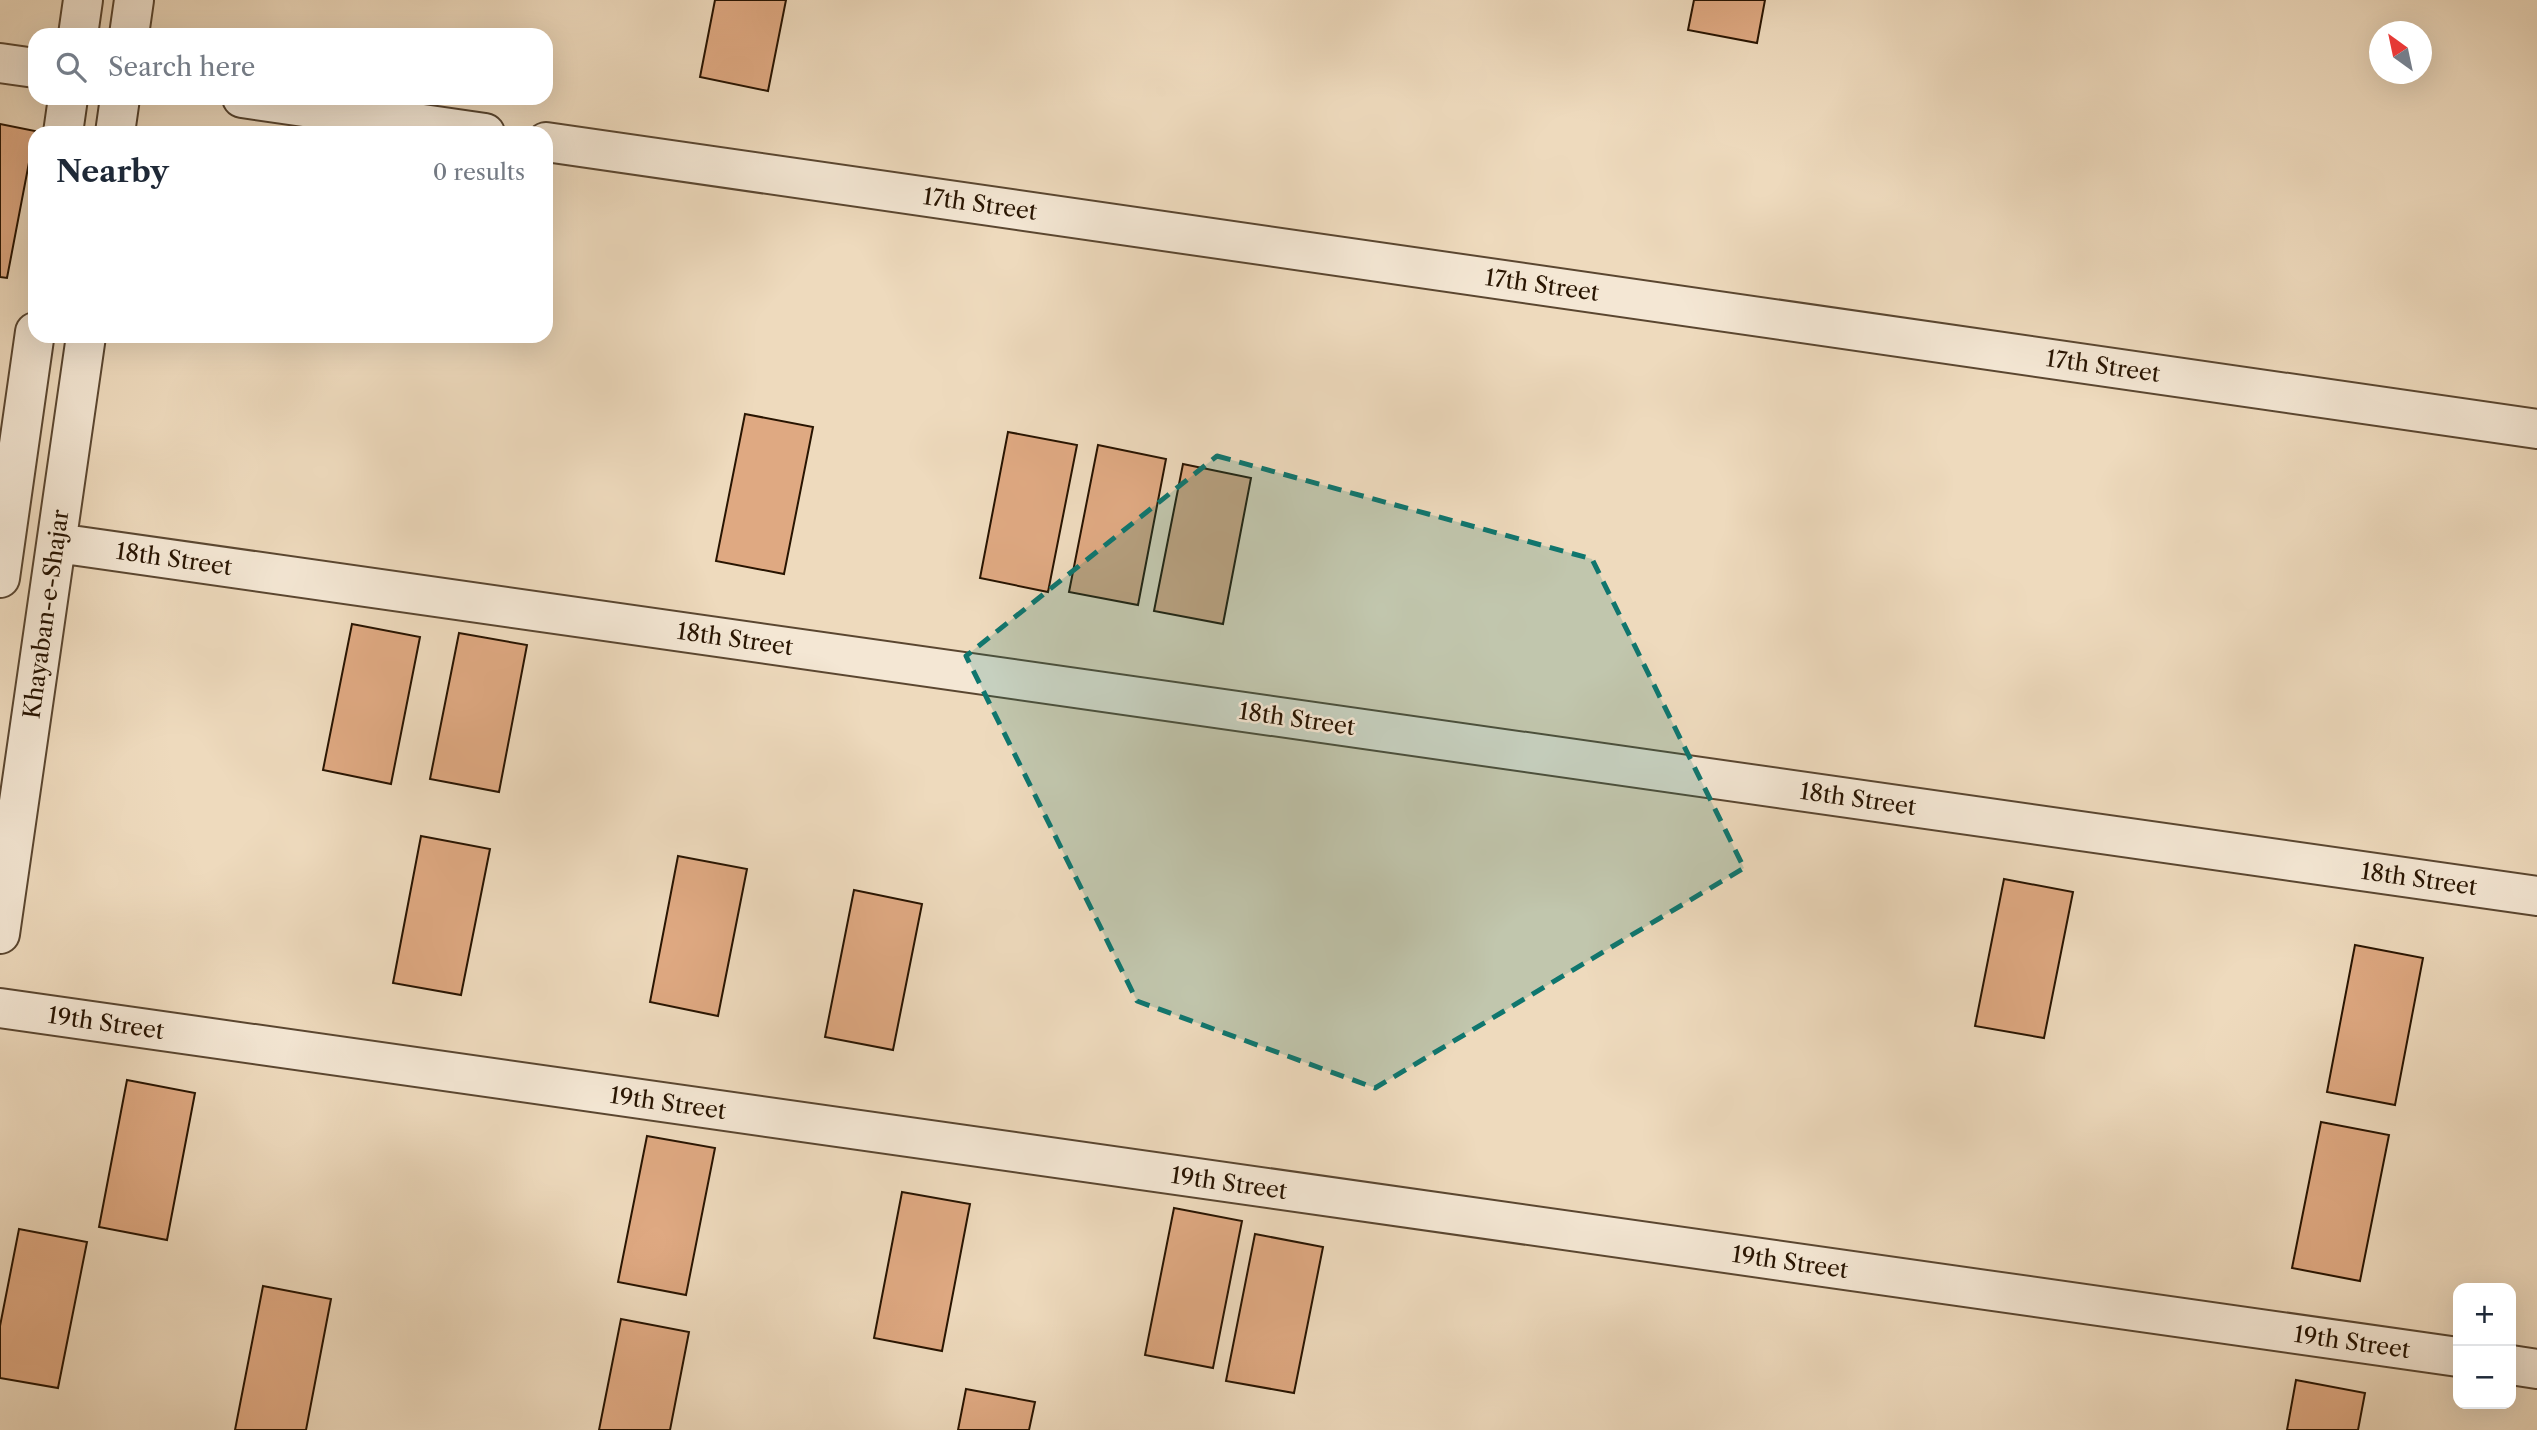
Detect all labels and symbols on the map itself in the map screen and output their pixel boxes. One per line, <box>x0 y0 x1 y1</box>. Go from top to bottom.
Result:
north arrow <box>2369 21 2432 84</box>
street label: 17th Street <box>921 182 1039 226</box>
street label: 17th Street <box>1483 263 1601 307</box>
street label: 17th Street <box>2044 344 2162 388</box>
street label: Khayaban-e-Shajar <box>17 507 75 720</box>
street label: 18th Street <box>114 537 234 581</box>
street label: 18th Street <box>675 617 795 661</box>
street label: 18th Street <box>1237 697 1357 741</box>
street label: 18th Street <box>1798 777 1918 821</box>
street label: 18th Street <box>2359 857 2479 901</box>
street label: 19th Street <box>46 1001 166 1045</box>
street label: 19th Street <box>608 1081 728 1125</box>
street label: 19th Street <box>1169 1161 1289 1205</box>
street label: 19th Street <box>1730 1240 1850 1284</box>
street label: 19th Street <box>2292 1320 2412 1364</box>

